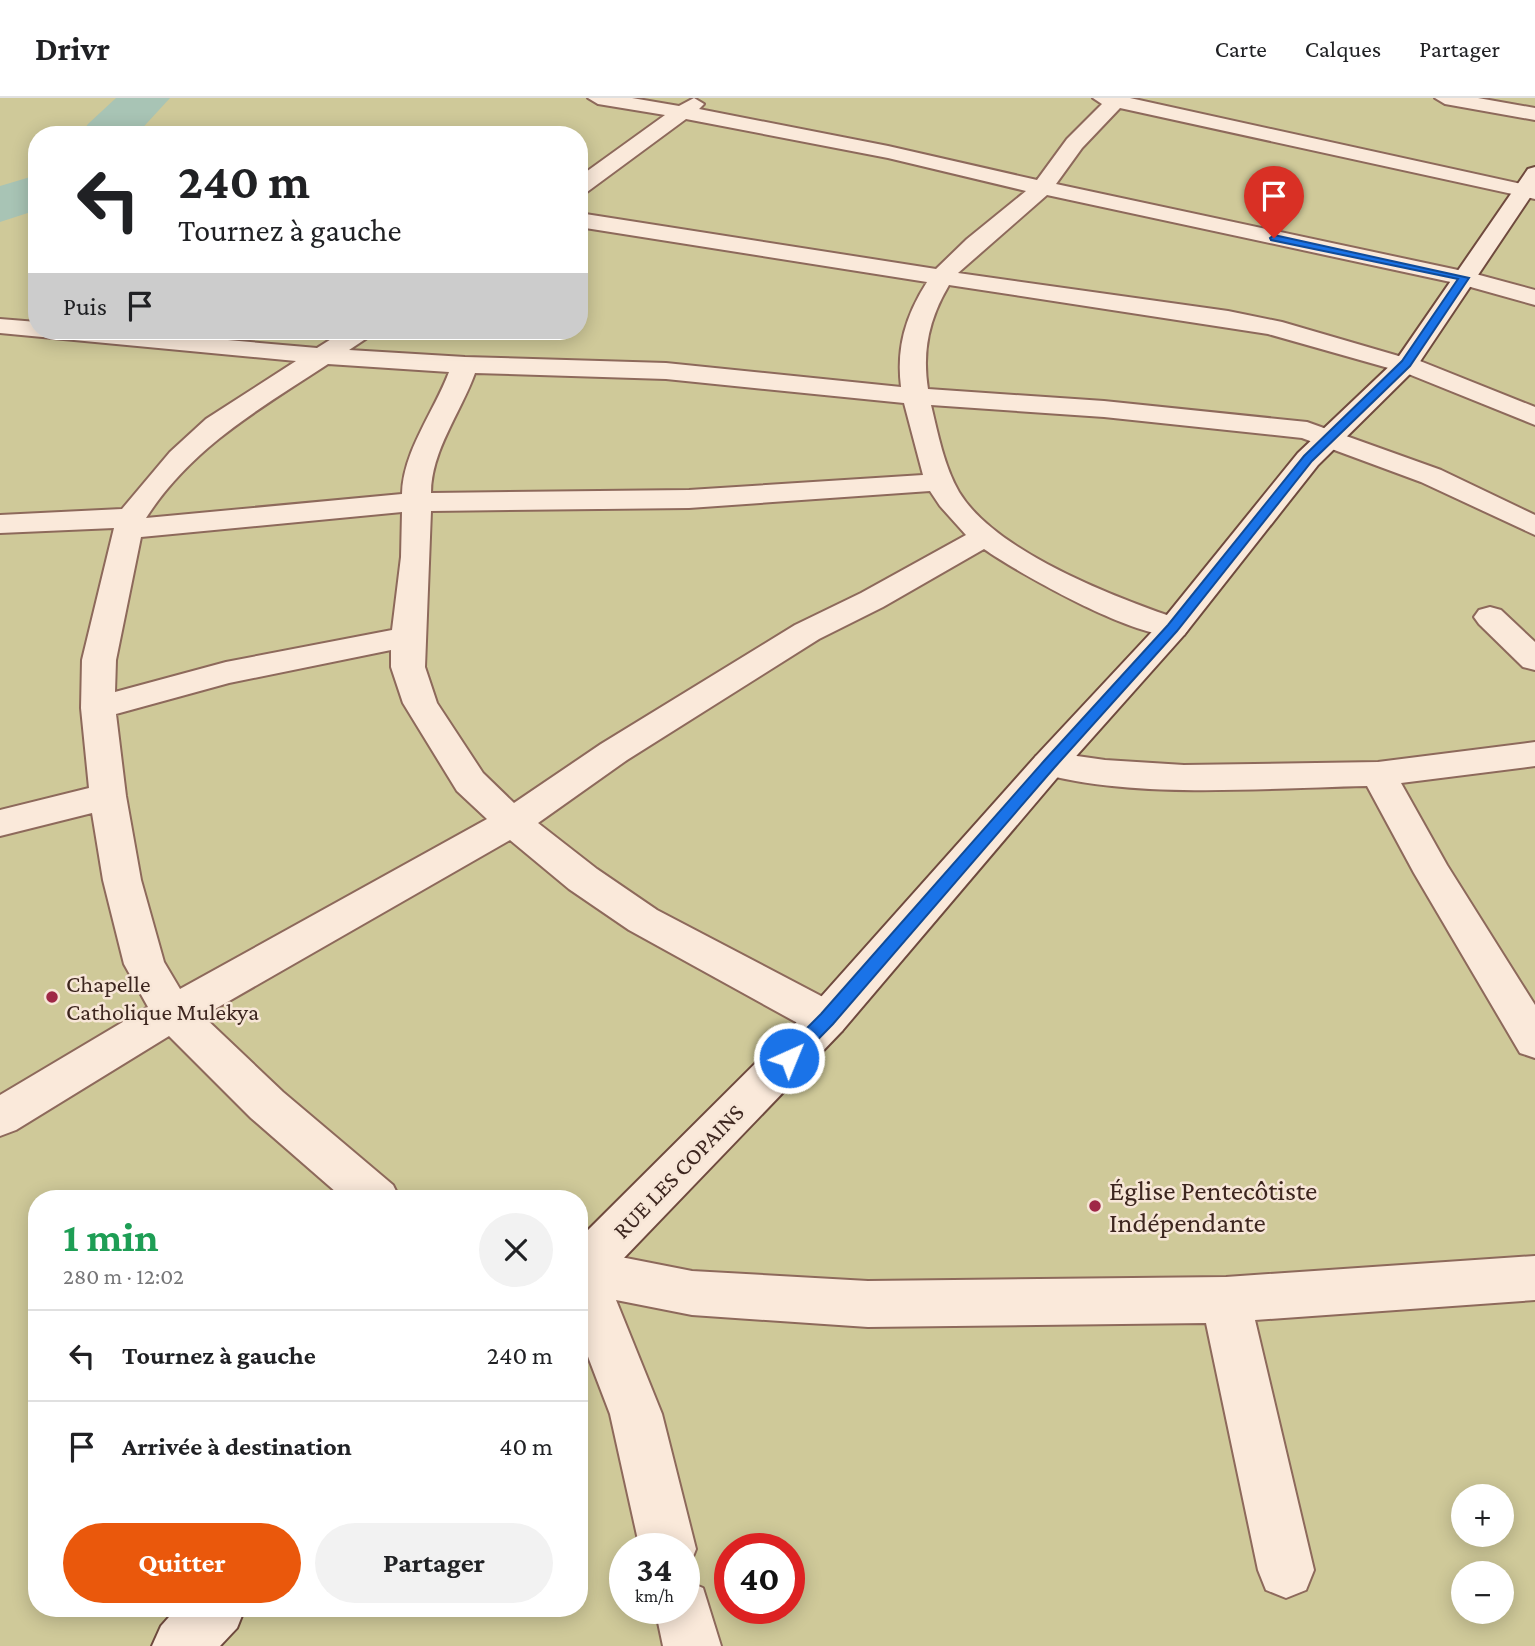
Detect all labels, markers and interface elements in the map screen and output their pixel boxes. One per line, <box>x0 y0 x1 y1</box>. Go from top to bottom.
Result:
text: Drivr <box>35 30 110 67</box>
text: Carte <box>1215 35 1267 62</box>
text: Calques <box>1305 35 1381 62</box>
text: Partager <box>1419 35 1500 62</box>
icon: left <box>63 154 154 245</box>
text: 240 m <box>178 154 310 209</box>
pin <box>1244 166 1304 238</box>
icon: arrive <box>1255 177 1293 215</box>
text: Tournez à gauche <box>178 212 401 248</box>
icon: arrive <box>121 287 159 325</box>
text: Puis <box>63 292 107 321</box>
place label: Chapelle Catholique Mulekya <box>66 970 259 1025</box>
marker: Chapelle Catholique Mulekya <box>44 989 60 1005</box>
position arrow <box>752 1021 826 1095</box>
street label: RUE LES COPAINS <box>607 1098 749 1244</box>
place label: Église Pentecôtiste Indépendante <box>1109 1175 1317 1238</box>
marker: Église Pentecôtiste Indépendante <box>1087 1198 1103 1214</box>
text: 1 min <box>63 1213 159 1260</box>
button: close <box>479 1213 553 1287</box>
text: 280 m · 12:02 <box>63 1263 184 1289</box>
icon: left <box>63 1337 101 1375</box>
text: Tournez à gauche <box>122 1341 316 1370</box>
text: 240 m <box>487 1341 553 1370</box>
icon: arrive <box>63 1428 101 1466</box>
text: Arrivée à destination <box>122 1432 352 1461</box>
text: 40 m <box>499 1432 553 1461</box>
map controls <box>1451 1484 1514 1624</box>
button: + <box>1451 1484 1514 1547</box>
button: Quitter <box>63 1523 301 1603</box>
button: Partager <box>315 1523 553 1603</box>
speed limit sign: 40 <box>714 1533 805 1624</box>
text: 34 <box>637 1550 672 1589</box>
button: − <box>1451 1561 1514 1624</box>
text: km/h <box>635 1586 674 1606</box>

